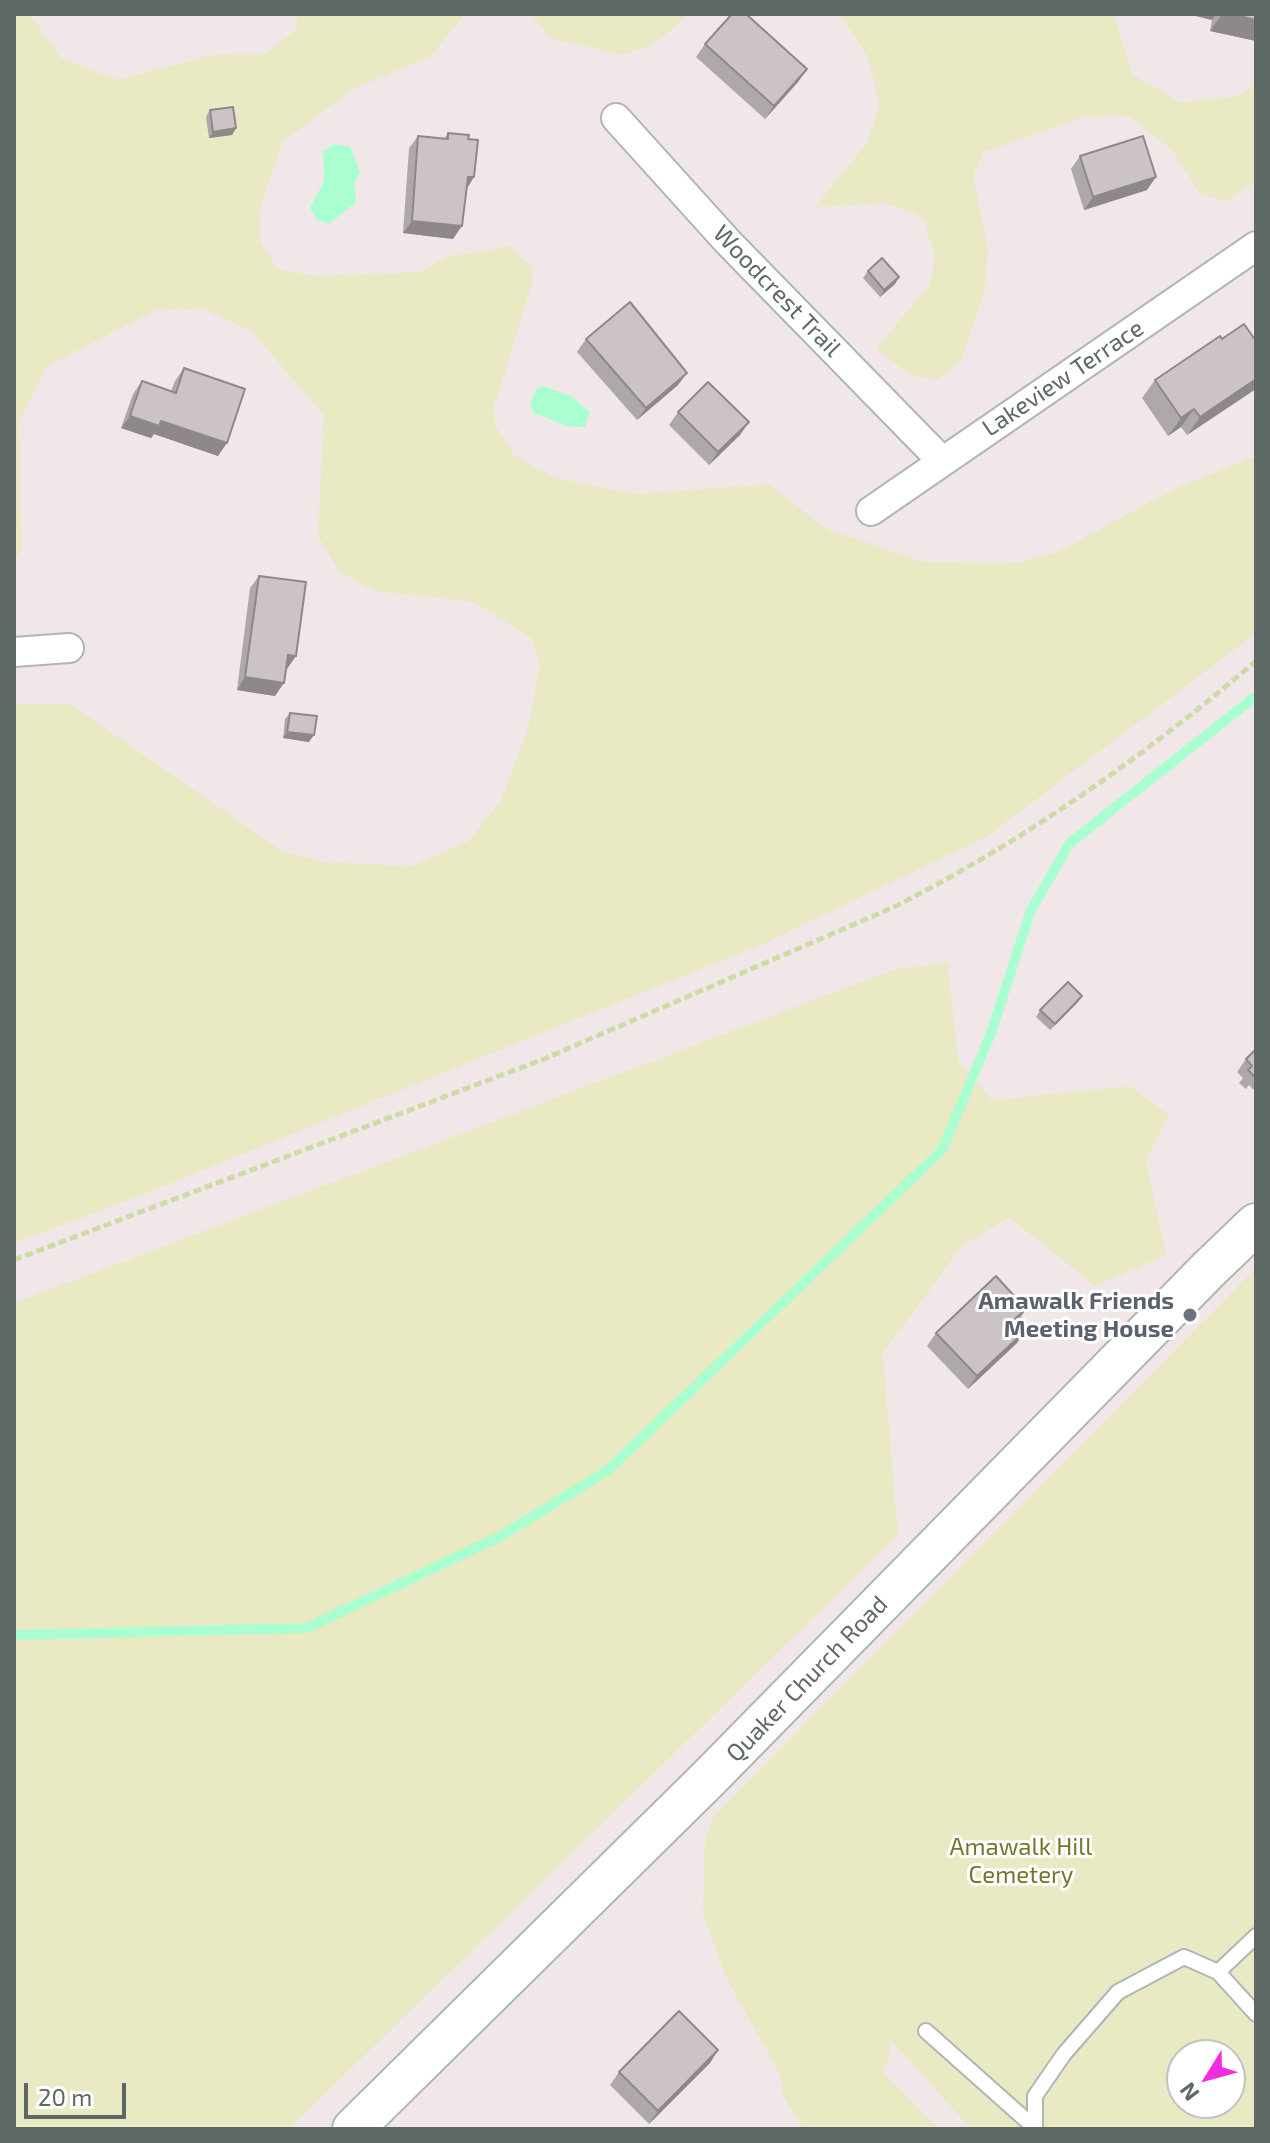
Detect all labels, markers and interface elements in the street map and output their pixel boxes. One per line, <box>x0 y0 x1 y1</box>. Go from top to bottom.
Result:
street label: Woodcrest Trail <box>707 219 847 363</box>
street label: Lakeview Terrace <box>977 314 1149 442</box>
place label: Amawalk Friends Meeting House <box>978 1287 1174 1343</box>
marker: Amawalk Friends Meeting House <box>1181 1306 1199 1324</box>
street label: Quaker Church Road <box>720 1590 894 1768</box>
park label: Amawalk Hill Cemetery <box>950 1833 1092 1889</box>
north arrow <box>1166 2039 1246 2119</box>
scale bar <box>28 2067 130 2117</box>
text: N <box>1173 2078 1204 2106</box>
text: 20 m <box>38 2082 92 2111</box>

